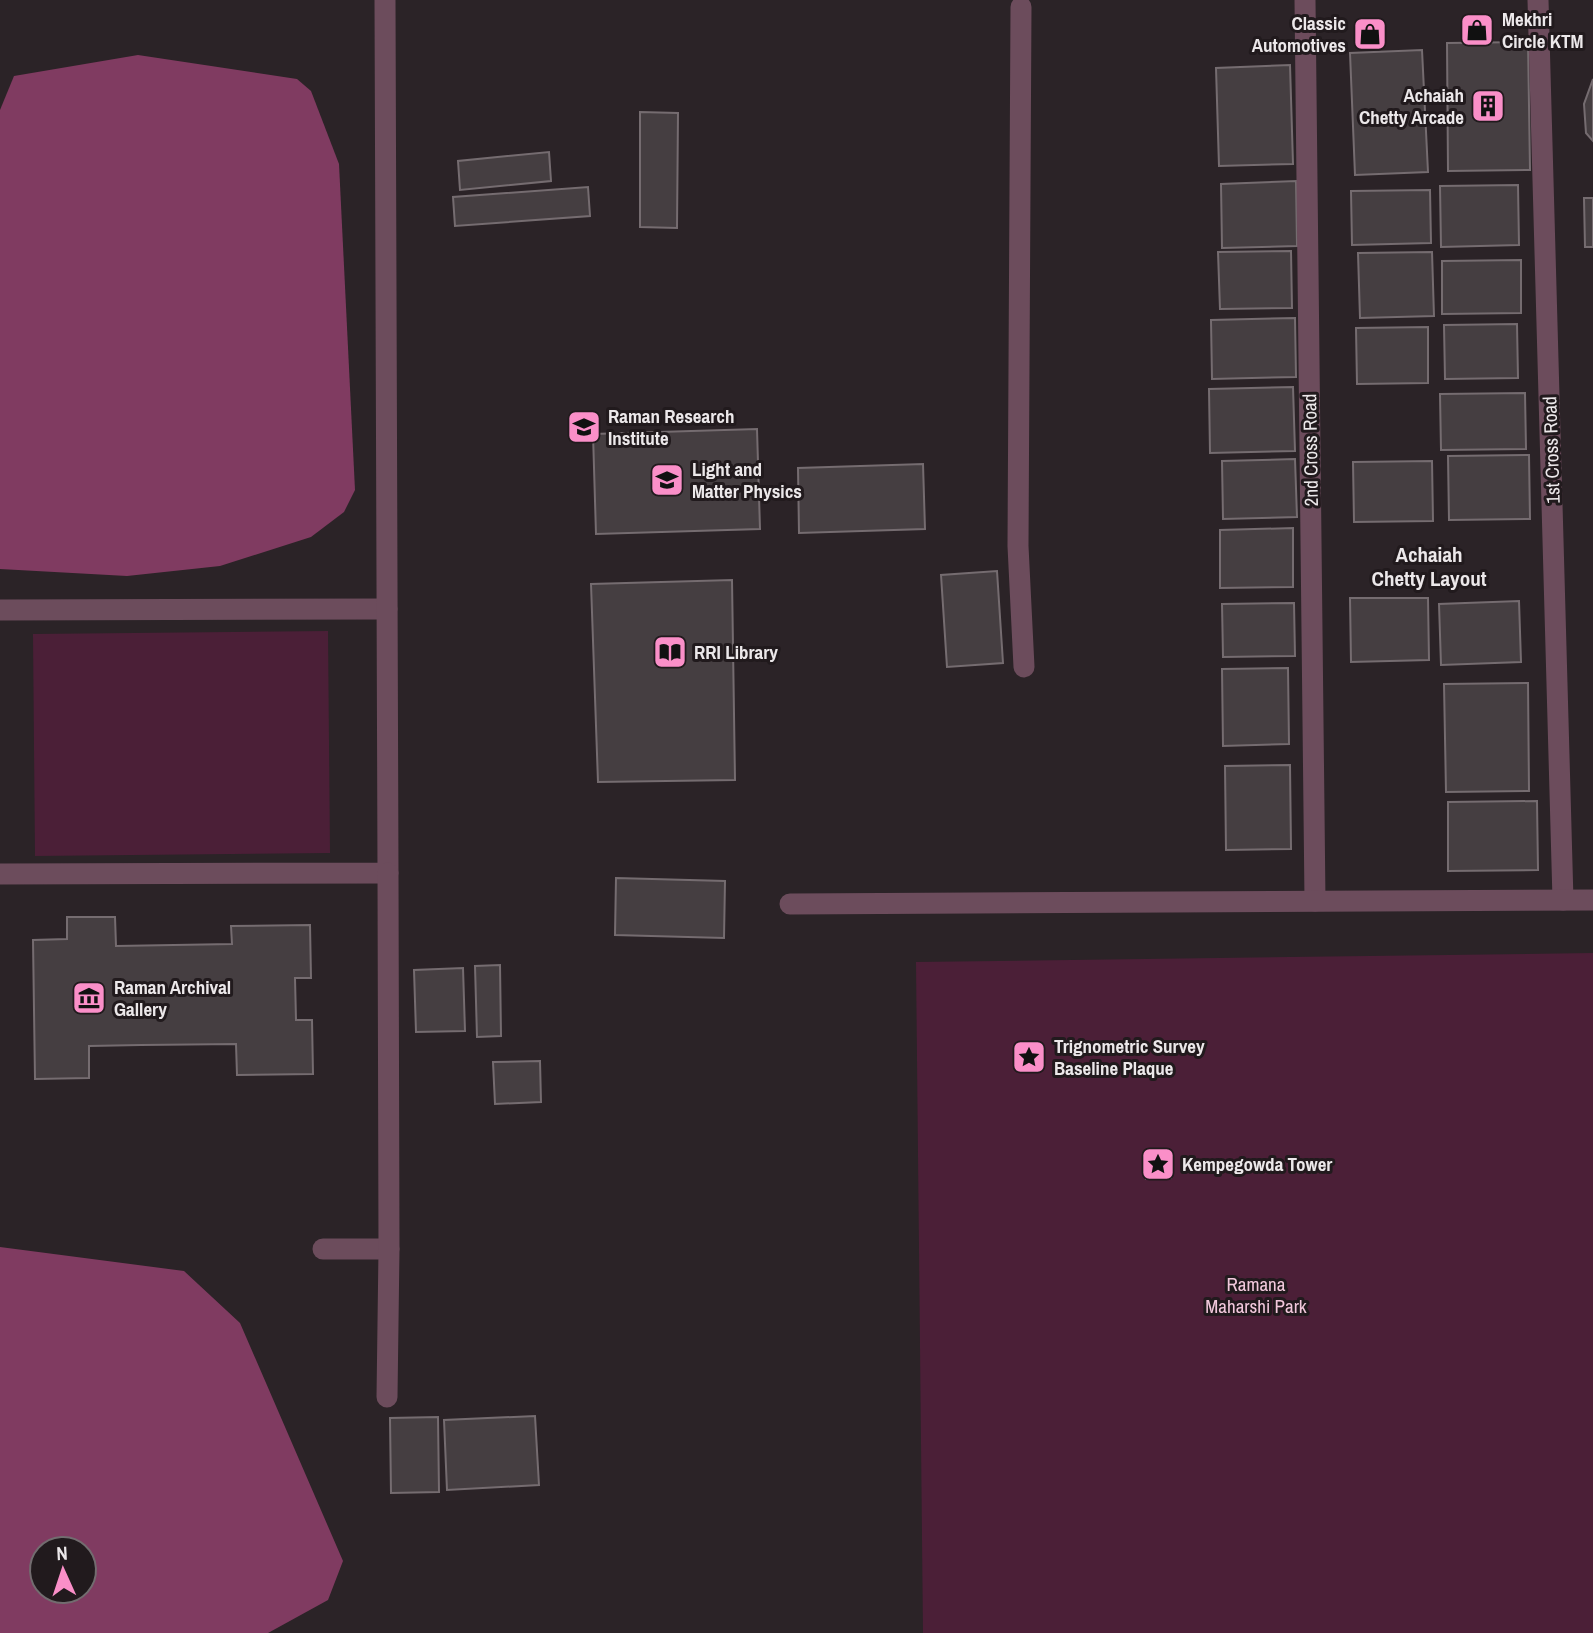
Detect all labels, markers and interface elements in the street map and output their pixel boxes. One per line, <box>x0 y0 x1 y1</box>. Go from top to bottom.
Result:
place label: Mekhri Circle KTM <box>1502 6 1583 54</box>
place label: Classic Automotives <box>1252 10 1346 58</box>
shop icon: Mekhri Circle KTM <box>1458 11 1496 49</box>
shop icon: Classic Automotives <box>1351 15 1389 53</box>
place label: Achaiah Chetty Arcade <box>1359 82 1464 130</box>
building icon: Achaiah Chetty Arcade <box>1469 87 1507 125</box>
street label: 2nd Cross Road <box>1296 393 1324 507</box>
street label: 1st Cross Road <box>1536 396 1566 504</box>
place label: Raman Research Institute <box>608 403 734 451</box>
school or university icon: Raman Research Institute <box>565 408 603 446</box>
place label: Light and Matter Physics <box>692 456 802 504</box>
school or university icon: Light and Matter Physics <box>648 461 686 499</box>
district label: Achaiah Chetty Layout <box>1372 540 1487 593</box>
library icon: RRI Library <box>651 633 689 671</box>
place label: RRI Library <box>694 639 778 665</box>
place label: Raman Archival Gallery <box>114 974 231 1022</box>
museum icon: Raman Archival Gallery <box>70 979 108 1017</box>
place label: Trignometric Survey Baseline Plaque <box>1054 1033 1205 1081</box>
place icon: Trignometric Survey Baseline Plaque <box>1010 1038 1048 1076</box>
place icon: Kempegowda Tower <box>1139 1145 1177 1183</box>
place label: Kempegowda Tower <box>1182 1151 1332 1177</box>
park label: Ramana Maharshi Park <box>1205 1271 1307 1319</box>
north arrow <box>28 1535 98 1605</box>
text: N <box>56 1540 68 1566</box>

